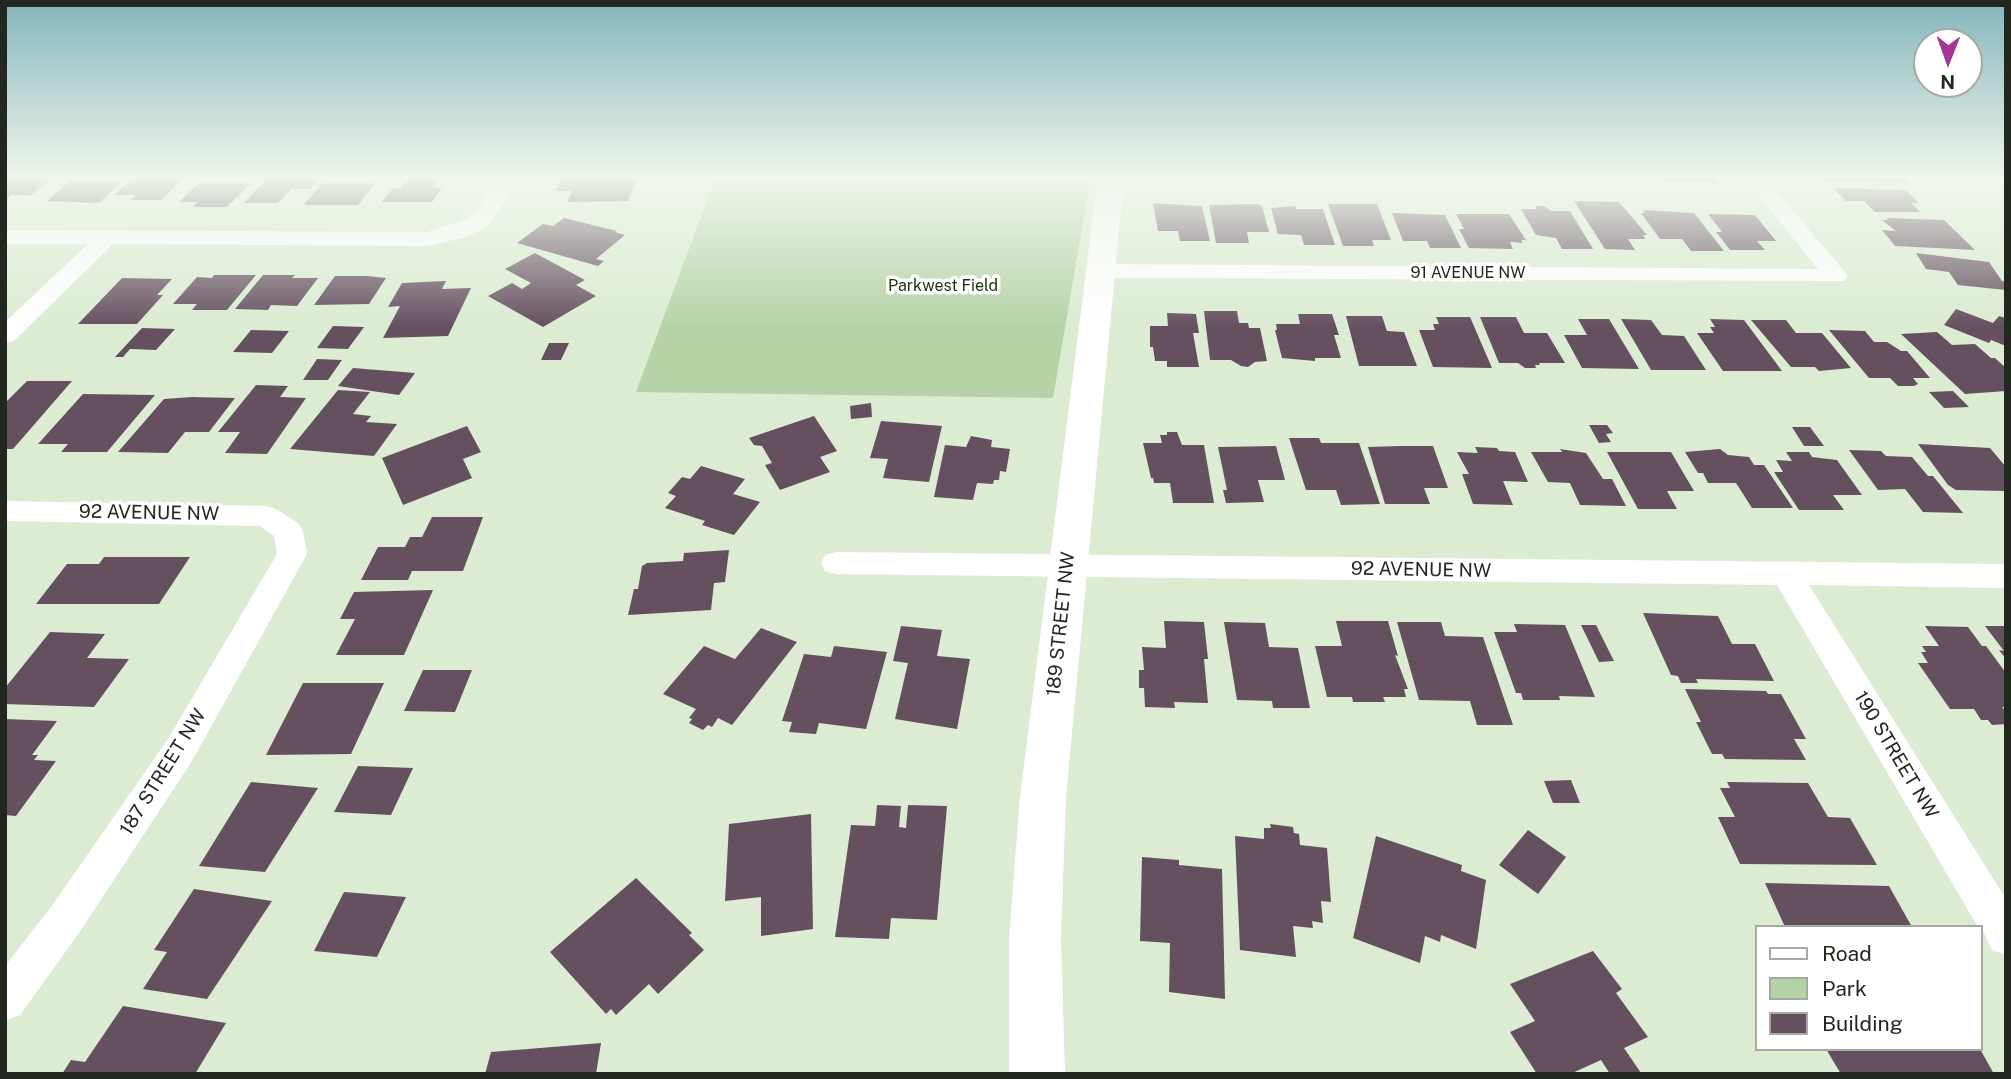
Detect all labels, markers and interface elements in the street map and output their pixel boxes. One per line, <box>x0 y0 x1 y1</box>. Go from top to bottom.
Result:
north arrow <box>1913 28 1983 98</box>
text: N <box>1940 71 1955 93</box>
street label: 91 AVENUE NW <box>1410 263 1526 283</box>
park label: Parkwest Field <box>888 276 998 296</box>
street label: 92 AVENUE NW <box>79 500 219 526</box>
street label: 189 STREET NW <box>1042 551 1080 697</box>
street label: 92 AVENUE NW <box>1351 557 1491 583</box>
street label: 190 STREET NW <box>1849 687 1943 823</box>
street label: 187 STREET NW <box>115 705 211 839</box>
legend <box>1756 925 1983 1051</box>
text: Road <box>1822 941 1872 966</box>
text: Park <box>1822 976 1867 1001</box>
text: Building <box>1822 1011 1903 1036</box>

